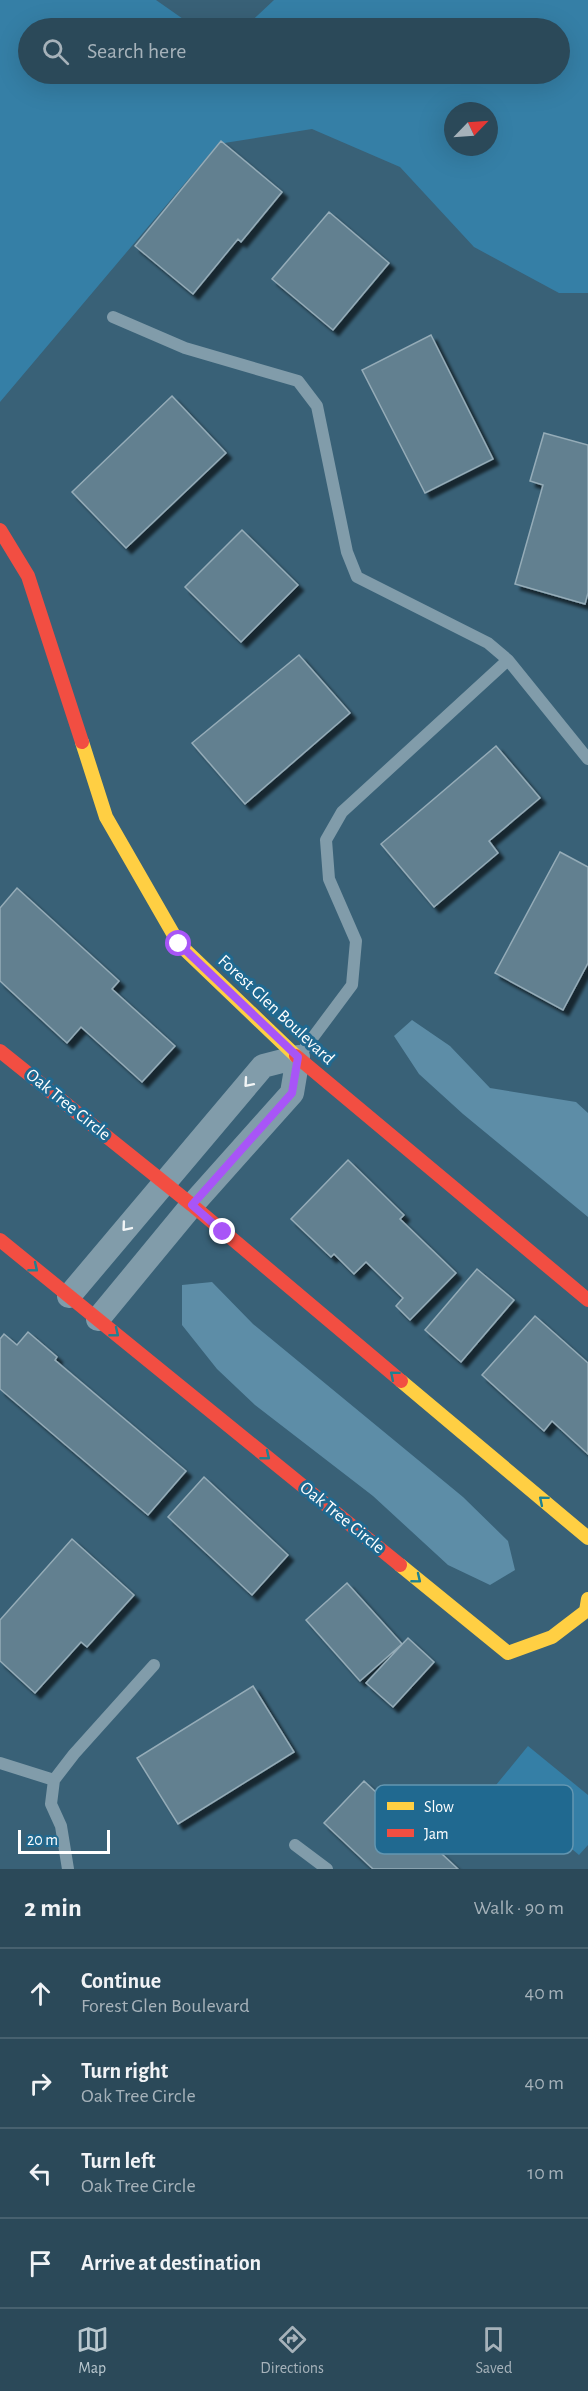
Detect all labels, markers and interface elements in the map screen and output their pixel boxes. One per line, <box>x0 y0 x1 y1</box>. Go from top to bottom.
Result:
search box <box>18 18 570 84</box>
icon: search <box>39 35 72 68</box>
text: Search here <box>87 40 186 62</box>
north arrow <box>444 102 498 156</box>
route start <box>165 930 191 956</box>
street label: Forest Glen Boulevard <box>214 952 338 1068</box>
street label: Oak Tree Circle <box>22 1066 114 1144</box>
one-way arrow <box>245 1076 256 1087</box>
route end <box>209 1218 235 1244</box>
one-way arrow <box>122 1220 133 1231</box>
one-way arrow <box>28 1261 39 1272</box>
one-way arrow <box>108 1325 119 1336</box>
one-way arrow <box>390 1371 401 1382</box>
one-way arrow <box>259 1449 270 1460</box>
street label: Oak Tree Circle <box>296 1479 388 1557</box>
one-way arrow <box>539 1496 550 1507</box>
one-way arrow <box>410 1572 421 1583</box>
legend <box>375 1785 573 1854</box>
text: Slow <box>424 1799 454 1815</box>
text: Jam <box>424 1826 449 1842</box>
scale bar <box>18 1827 110 1854</box>
text: 20 m <box>27 1832 58 1848</box>
text: 2 min <box>24 1895 82 1921</box>
text: Walk · 90 m <box>473 1898 564 1918</box>
text: Continue <box>81 1970 161 1992</box>
icon: ahead <box>24 1977 57 2010</box>
text: 40 m <box>525 1983 564 2003</box>
text: Forest Glen Boulevard <box>81 1996 250 2016</box>
text: Turn right <box>81 2060 168 2082</box>
icon: right <box>24 2067 57 2100</box>
text: 40 m <box>525 2073 564 2093</box>
text: Oak Tree Circle <box>81 2086 196 2106</box>
text: Turn left <box>81 2150 155 2172</box>
icon: left <box>24 2157 57 2190</box>
text: 10 m <box>527 2163 564 2183</box>
text: Oak Tree Circle <box>81 2176 196 2196</box>
icon: arrive <box>24 2247 57 2280</box>
text: Arrive at destination <box>81 2252 261 2274</box>
tab: Map <box>76 2323 109 2378</box>
tab: Directions <box>260 2323 324 2378</box>
tab: Saved <box>476 2323 512 2378</box>

